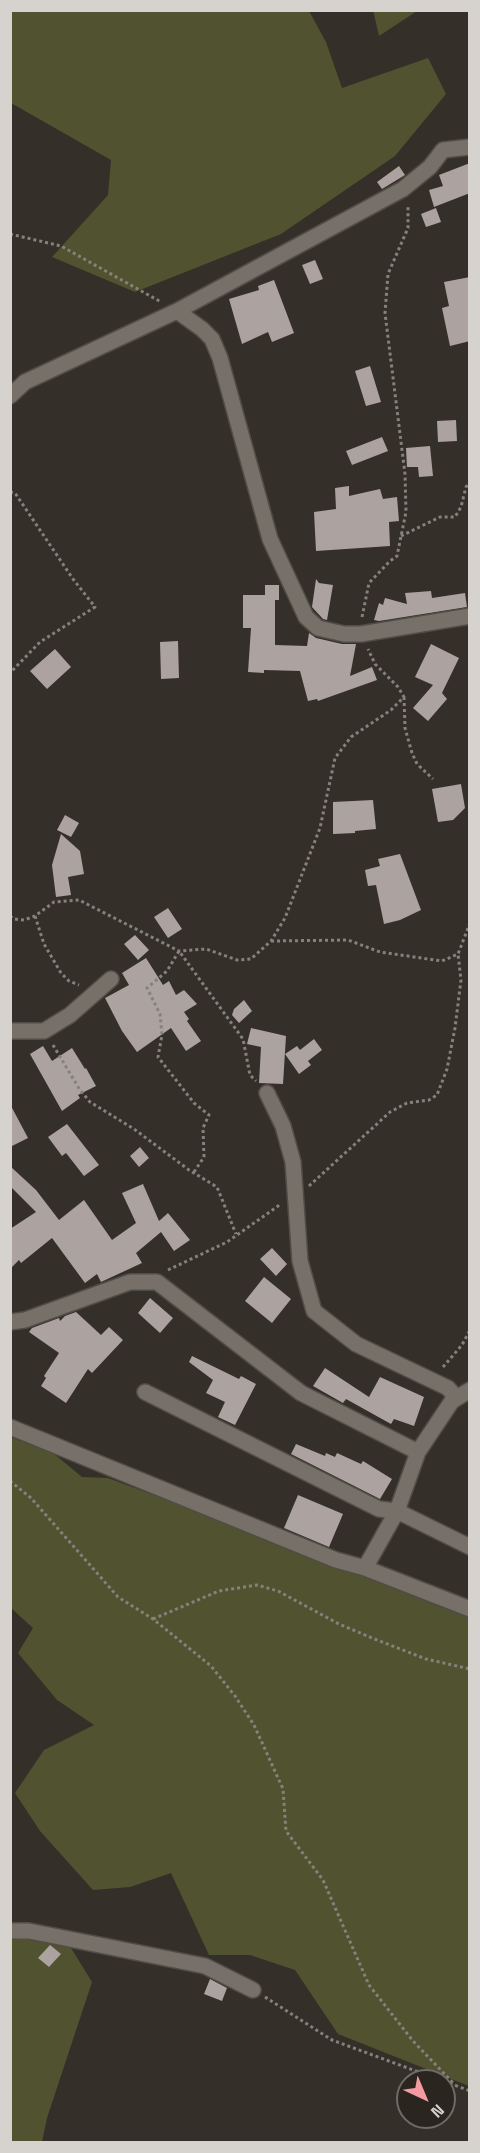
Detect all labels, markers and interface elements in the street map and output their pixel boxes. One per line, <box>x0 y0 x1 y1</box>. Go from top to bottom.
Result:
north arrow <box>396 2069 456 2129</box>
text: N <box>426 2100 449 2122</box>

